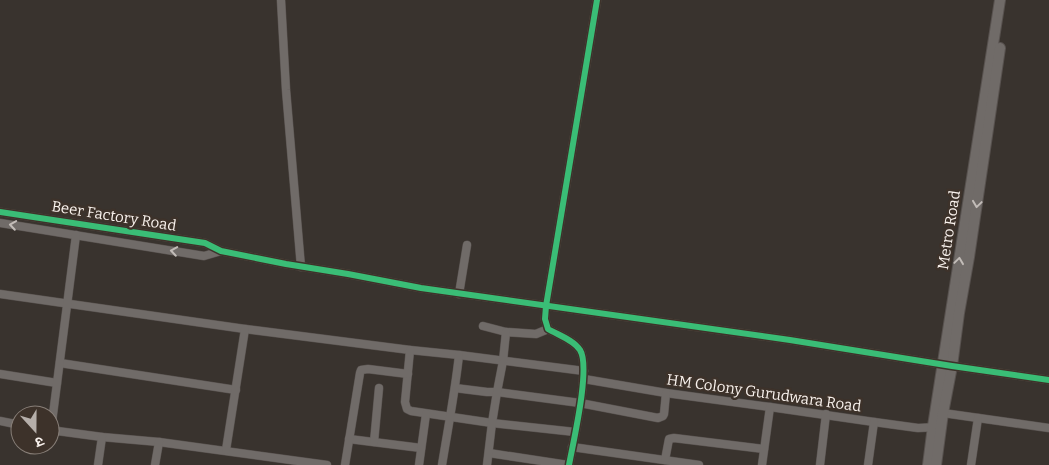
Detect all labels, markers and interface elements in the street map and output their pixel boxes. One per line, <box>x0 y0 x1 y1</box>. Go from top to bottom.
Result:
street label: Metro Road <box>934 189 964 271</box>
street label: Beer Factory Road <box>50 197 178 235</box>
one-way arrow <box>972 200 983 208</box>
one-way arrow <box>9 220 18 230</box>
one-way arrow <box>169 246 178 256</box>
one-way arrow <box>953 257 964 265</box>
street label: HM Colony Gurudwara Road <box>666 370 863 416</box>
north arrow <box>10 405 60 455</box>
text: उ <box>32 432 46 451</box>

